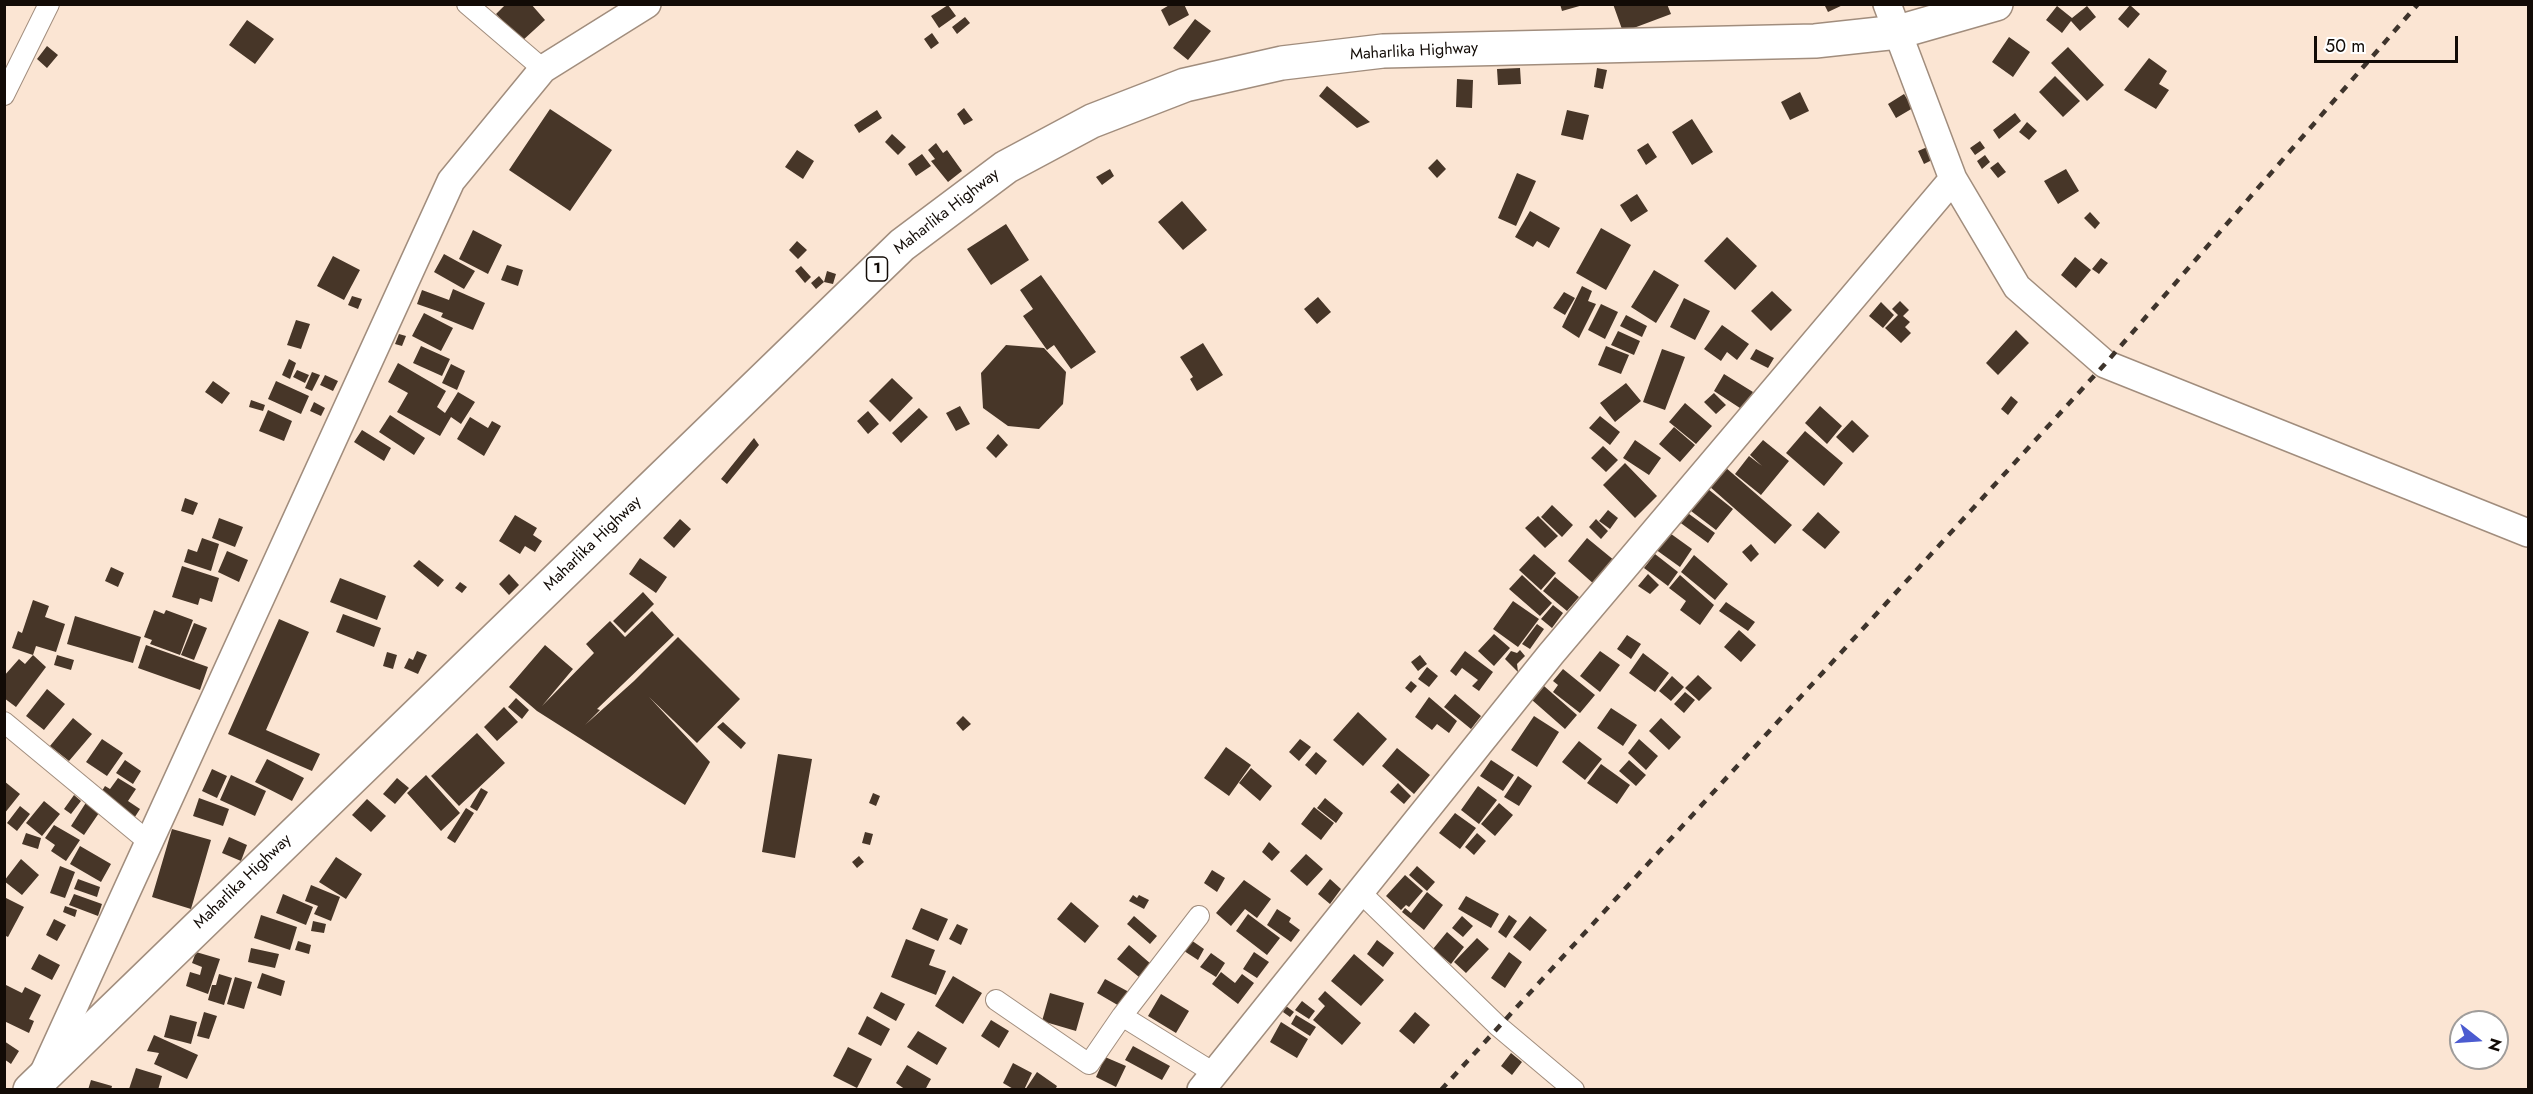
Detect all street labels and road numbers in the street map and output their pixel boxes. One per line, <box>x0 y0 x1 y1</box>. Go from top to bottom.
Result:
street label: Maharlika Highway <box>1349 39 1479 65</box>
street label: Maharlika Highway <box>891 165 1003 259</box>
road number: 1 <box>866 257 888 281</box>
street label: Maharlika Highway <box>540 493 646 595</box>
street label: Maharlika Highway <box>190 831 296 933</box>

